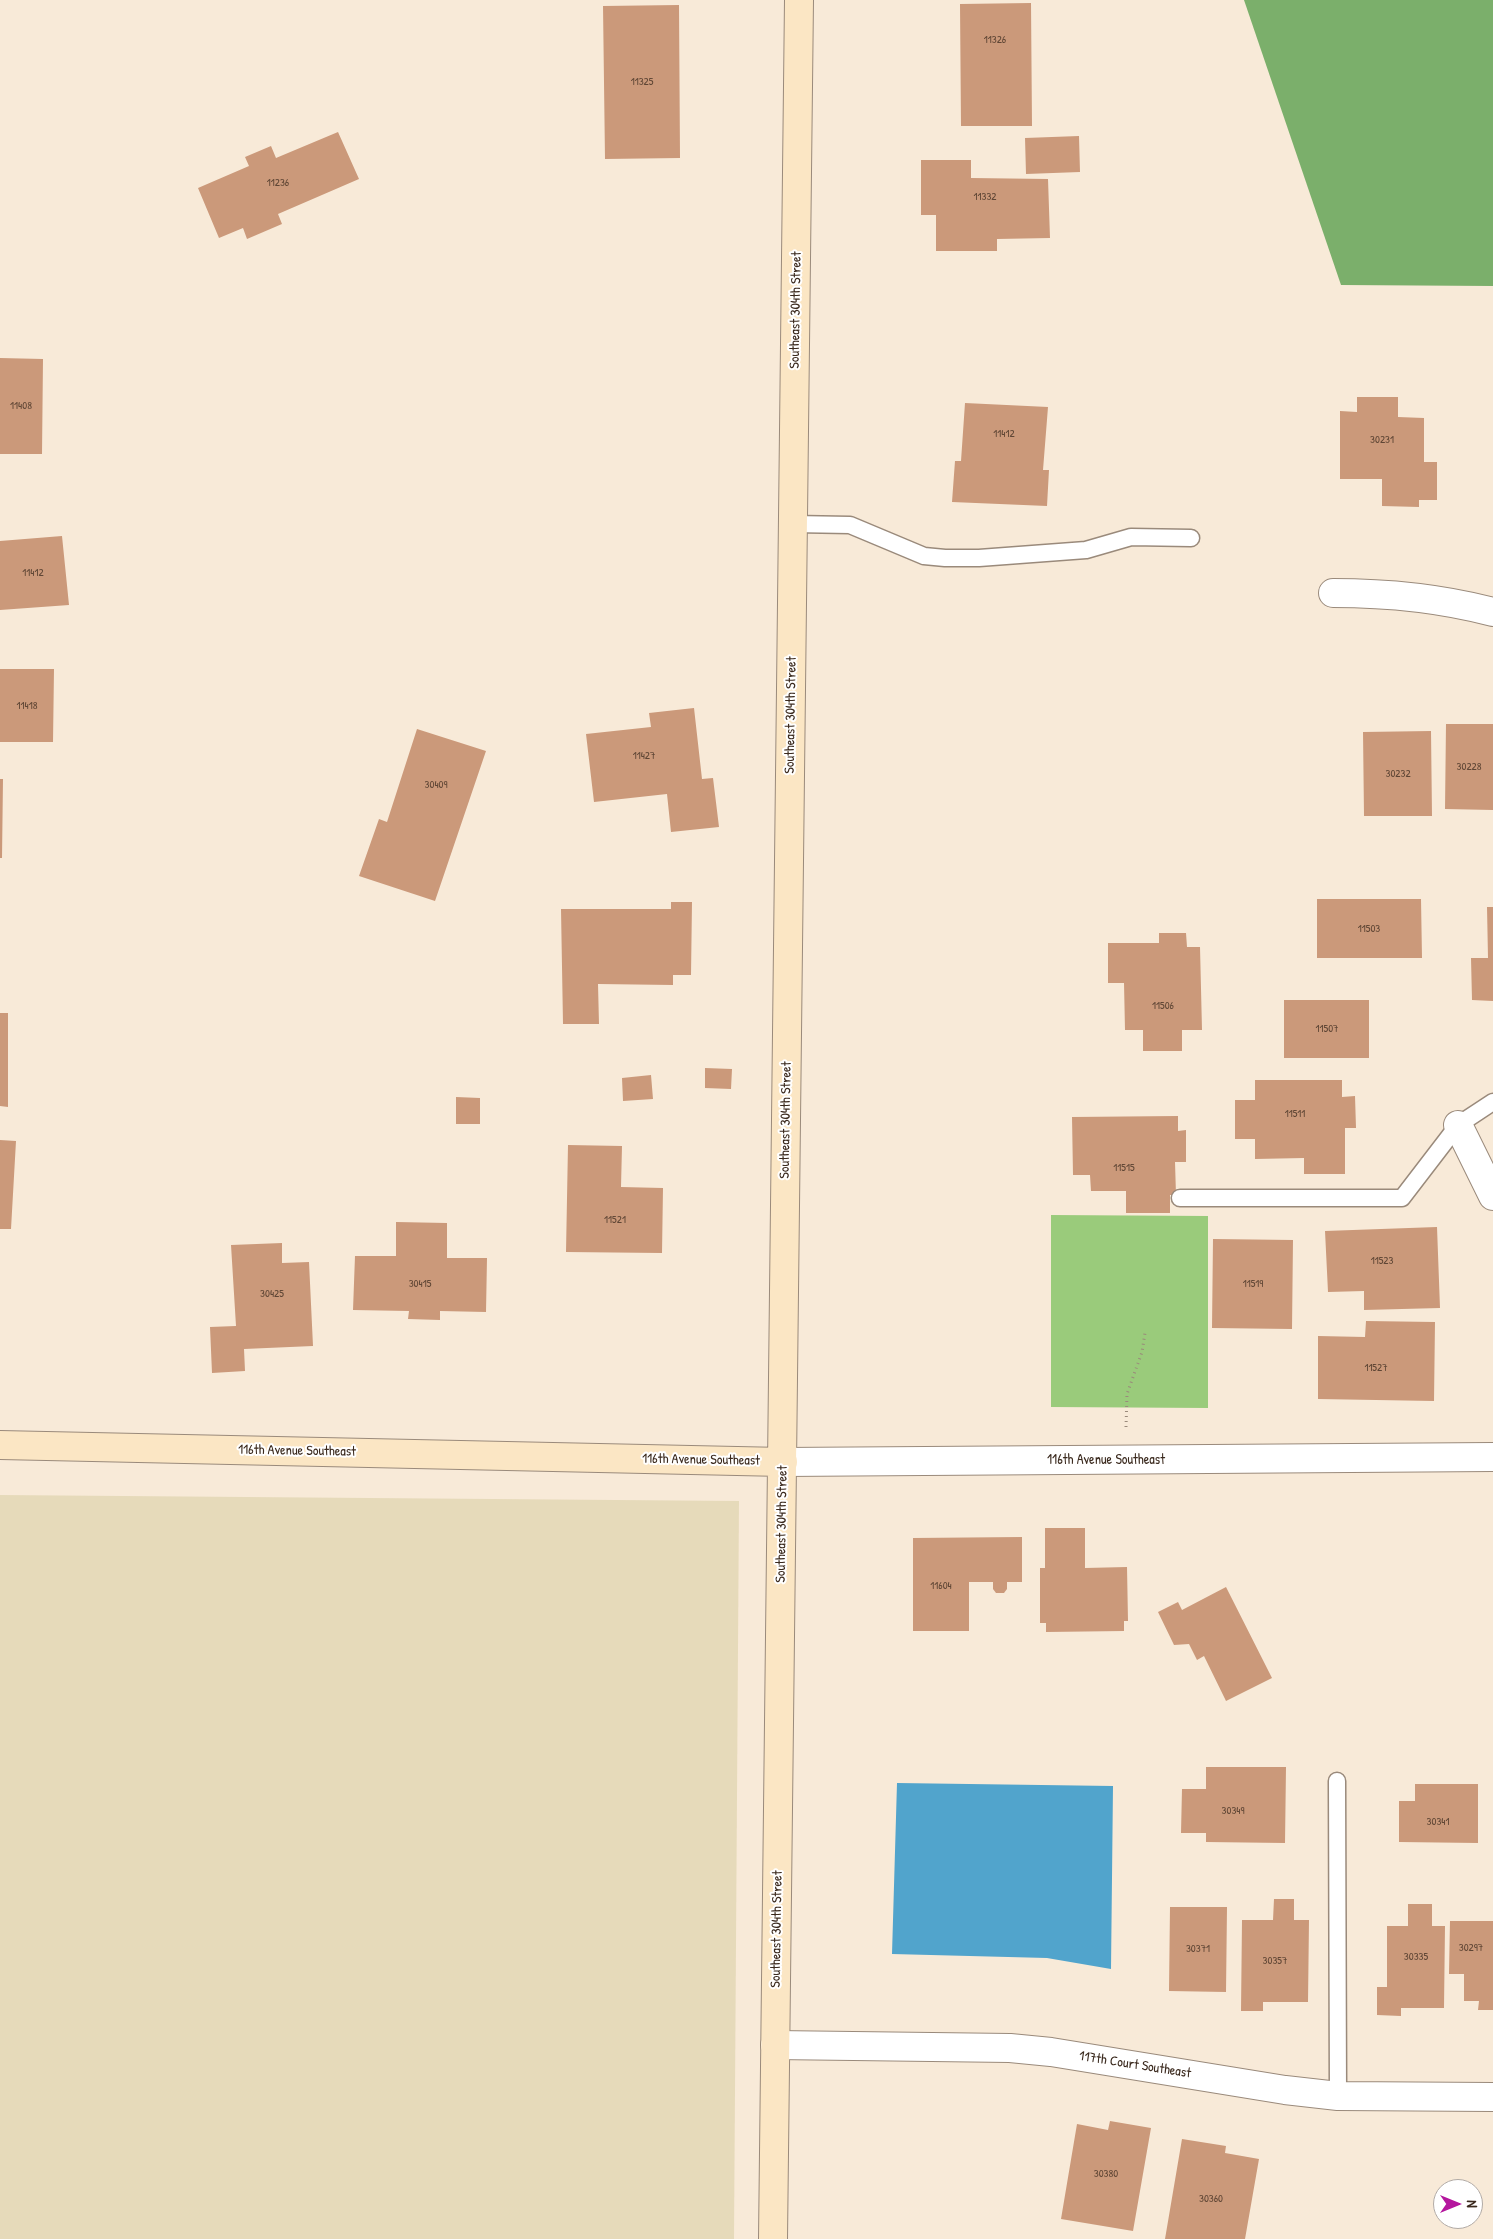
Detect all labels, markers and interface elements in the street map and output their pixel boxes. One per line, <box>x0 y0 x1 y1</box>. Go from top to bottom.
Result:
house number: 11326 <box>984 33 1006 47</box>
house number: 11325 <box>631 75 653 89</box>
house number: 11236 <box>267 176 289 190</box>
house number: 11332 <box>974 190 996 204</box>
street label: Southeast 304th Street <box>787 251 805 369</box>
house number: 11408 <box>10 399 32 413</box>
house number: 11412 <box>993 427 1015 441</box>
house number: 30231 <box>1370 433 1394 447</box>
house number: 11412 <box>22 566 44 580</box>
street label: Southeast 304th Street <box>782 656 800 774</box>
house number: 11418 <box>17 699 37 713</box>
house number: 11427 <box>633 749 655 763</box>
house number: 30228 <box>1457 760 1481 774</box>
house number: 30232 <box>1385 767 1411 781</box>
house number: 30409 <box>425 778 447 792</box>
house number: 11503 <box>1358 922 1380 936</box>
house number: 11506 <box>1152 999 1174 1013</box>
house number: 11507 <box>1315 1022 1339 1036</box>
street label: Southeast 304th Street <box>777 1061 795 1179</box>
house number: 11511 <box>1285 1107 1305 1121</box>
house number: 11515 <box>1113 1161 1135 1175</box>
house number: 11521 <box>604 1213 626 1227</box>
house number: 11523 <box>1371 1254 1393 1268</box>
house number: 30415 <box>409 1277 431 1291</box>
house number: 11519 <box>1243 1277 1263 1291</box>
house number: 30425 <box>260 1287 284 1301</box>
house number: 11527 <box>1364 1361 1388 1375</box>
street label: 116th Avenue Southeast <box>238 1442 356 1460</box>
street label: 116th Avenue Southeast <box>642 1451 760 1469</box>
street label: 116th Avenue Southeast <box>1047 1452 1165 1468</box>
street label: Southeast 304th Street <box>773 1465 791 1583</box>
house number: 11604 <box>930 1579 952 1593</box>
house number: 30349 <box>1222 1804 1244 1818</box>
house number: 30341 <box>1427 1815 1449 1829</box>
street label: Southeast 304th Street <box>768 1870 786 1988</box>
house number: 30297 <box>1459 1941 1483 1955</box>
house number: 30371 <box>1186 1942 1210 1956</box>
house number: 30335 <box>1404 1950 1428 1964</box>
house number: 30357 <box>1263 1954 1287 1968</box>
street label: 117th Court Southeast <box>1078 2048 1192 2082</box>
house number: 30380 <box>1094 2167 1118 2181</box>
north arrow <box>1433 2179 1483 2229</box>
house number: 30360 <box>1199 2192 1223 2206</box>
text: N <box>1463 2200 1482 2208</box>

